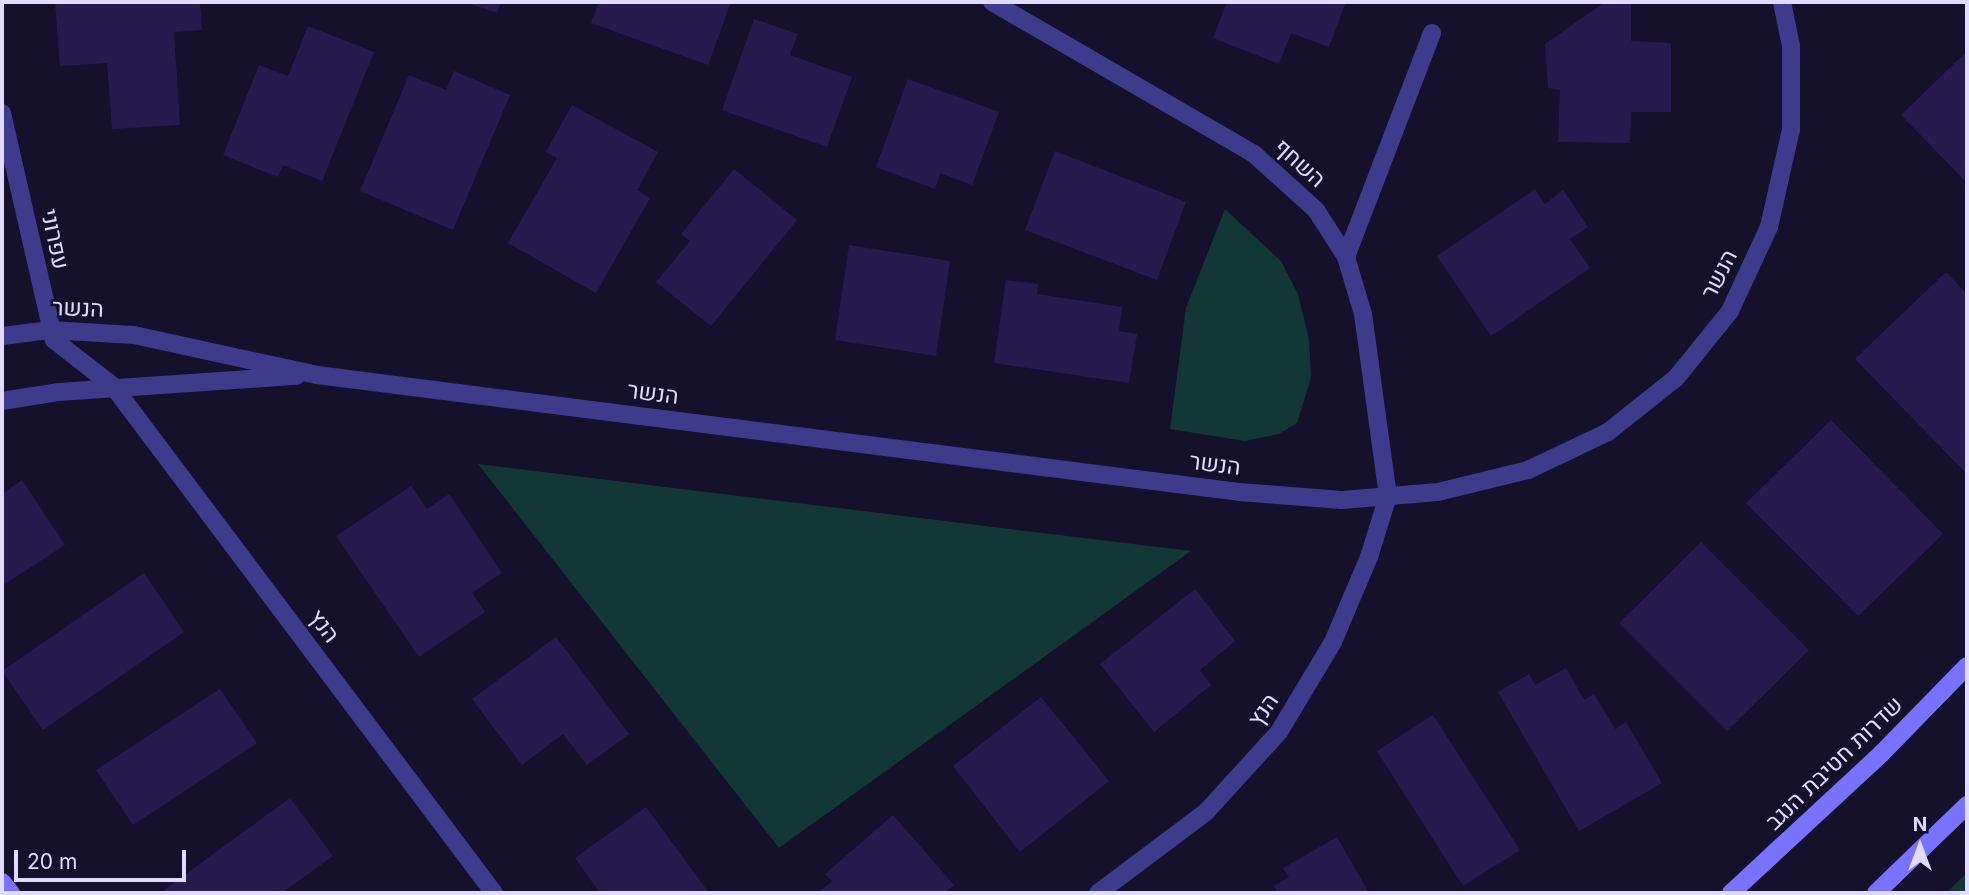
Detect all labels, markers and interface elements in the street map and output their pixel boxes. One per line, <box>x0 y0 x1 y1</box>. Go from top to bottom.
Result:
street label: השחף <box>1269 133 1331 193</box>
street label: עפרוני <box>35 206 75 272</box>
street label: הנשר <box>1695 245 1743 303</box>
street label: הנשר <box>52 293 104 323</box>
street label: הנשר <box>626 376 680 410</box>
street label: הנשר <box>1188 447 1242 481</box>
street label: הנץ <box>303 604 345 648</box>
street label: הנץ <box>1242 688 1284 732</box>
street label: שדרות חטיבת הנגב <box>1760 691 1908 835</box>
north arrow <box>1885 811 1955 881</box>
text: N <box>1913 813 1927 836</box>
scale bar <box>18 836 189 880</box>
text: 20 m <box>27 849 77 874</box>

